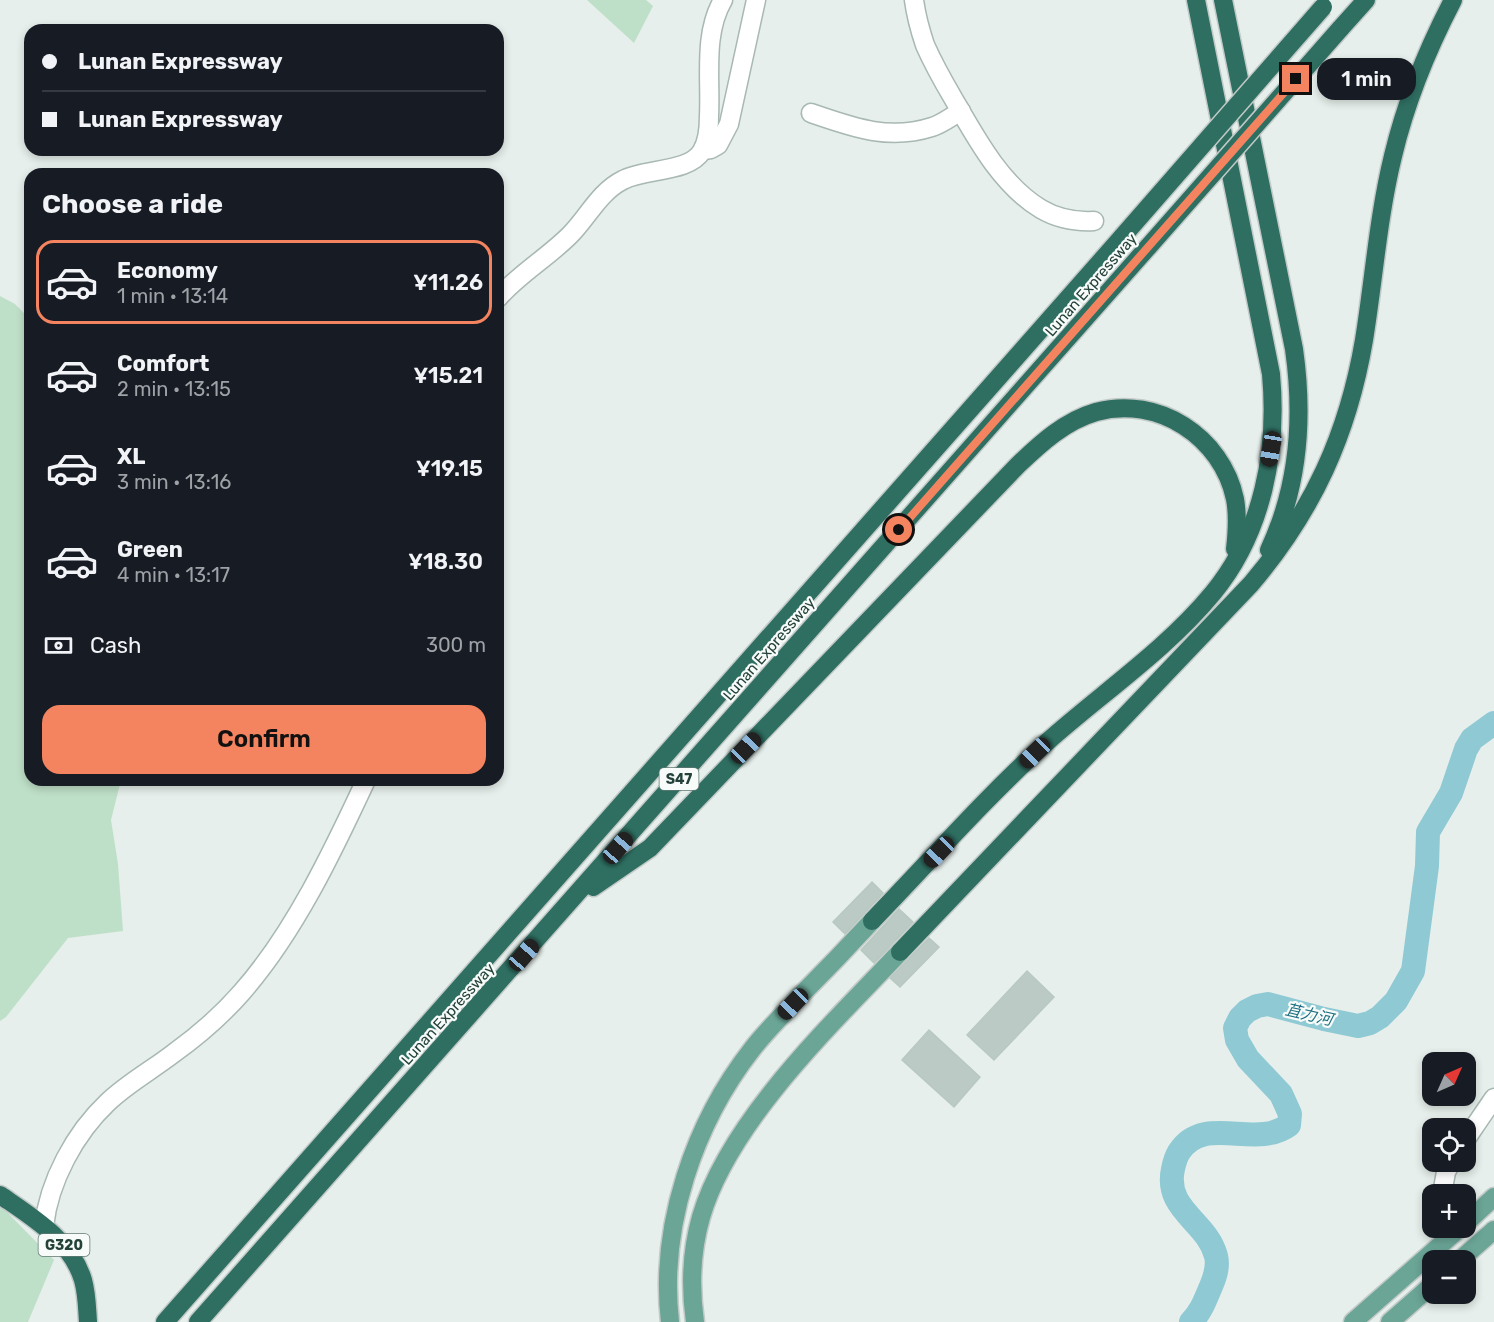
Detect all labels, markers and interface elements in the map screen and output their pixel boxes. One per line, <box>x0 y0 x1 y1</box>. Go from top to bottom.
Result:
text: Lunan Expressway <box>78 48 283 75</box>
callout: 1 min <box>1317 58 1416 100</box>
route end <box>1282 65 1309 92</box>
text: 1 min <box>1341 67 1392 91</box>
text: Lunan Expressway <box>78 106 283 133</box>
text: Choose a ride <box>42 188 223 220</box>
street label: Lunan Expressway <box>1041 230 1141 340</box>
icon: car <box>45 255 99 309</box>
text: Economy <box>117 257 218 284</box>
text: ¥11.26 <box>413 269 483 296</box>
text: 1 min · 13:14 <box>117 284 228 308</box>
icon: car <box>45 348 99 402</box>
text: Comfort <box>117 350 209 377</box>
text: ¥15.21 <box>413 362 483 389</box>
text: 2 min · 13:15 <box>117 377 231 401</box>
car <box>1259 430 1283 468</box>
icon: car <box>45 441 99 495</box>
text: XL <box>117 443 145 470</box>
text: ¥19.15 <box>416 455 483 482</box>
text: 3 min · 13:16 <box>117 470 231 494</box>
route start <box>885 516 912 543</box>
icon: car <box>45 534 99 588</box>
text: Green <box>117 536 183 563</box>
text: ¥18.30 <box>408 548 483 575</box>
text: 4 min · 13:17 <box>117 563 230 587</box>
street label: Lunan Expressway <box>719 594 819 704</box>
icon: cash <box>42 629 75 662</box>
text: Cash <box>90 632 141 659</box>
text: 300 m <box>426 633 486 657</box>
button: Confirm <box>42 705 486 774</box>
car <box>727 729 765 767</box>
car <box>1016 734 1054 772</box>
road number: S47 <box>660 768 698 790</box>
car <box>599 829 637 867</box>
car <box>920 833 958 871</box>
car <box>505 936 543 974</box>
street label: Lunan Expressway <box>398 959 498 1069</box>
car <box>774 985 812 1023</box>
water label: 苴力河 <box>1283 1000 1337 1030</box>
north arrow <box>1422 1052 1476 1106</box>
map controls <box>1422 1052 1476 1304</box>
button: locate <box>1422 1118 1476 1172</box>
button: + <box>1422 1184 1476 1238</box>
road number: G320 <box>38 1234 90 1256</box>
button: − <box>1422 1250 1476 1304</box>

